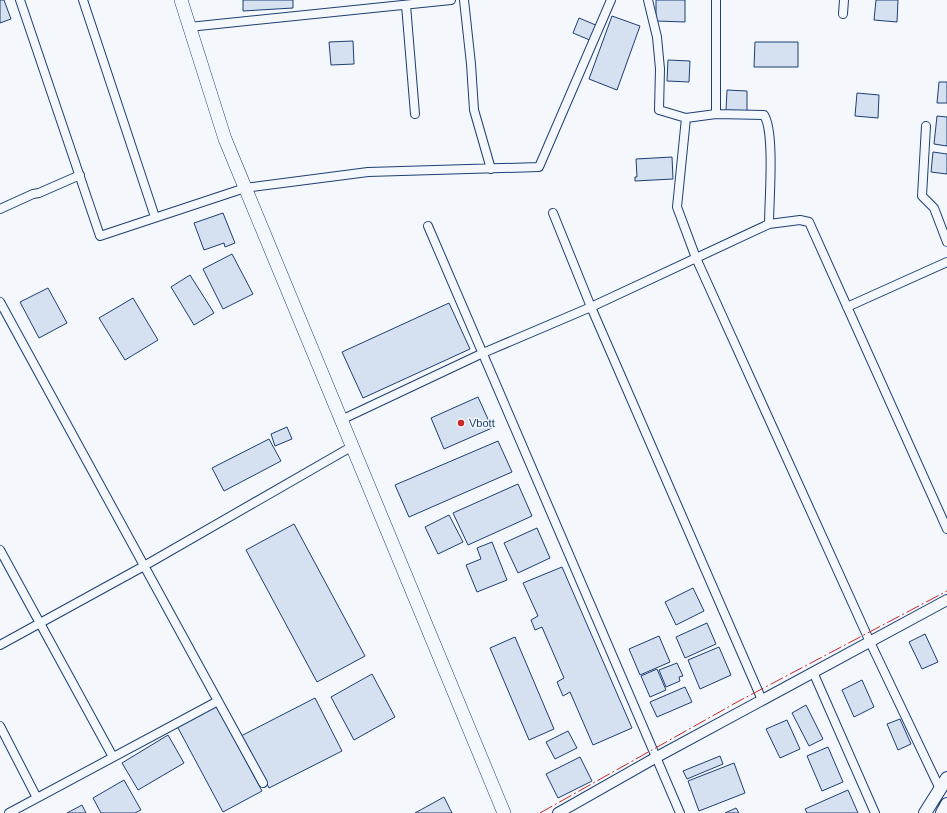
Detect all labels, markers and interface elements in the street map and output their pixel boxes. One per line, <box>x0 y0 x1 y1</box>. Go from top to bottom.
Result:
place label: Vbott <box>469 417 495 429</box>
marker: Vbott <box>456 418 466 428</box>

